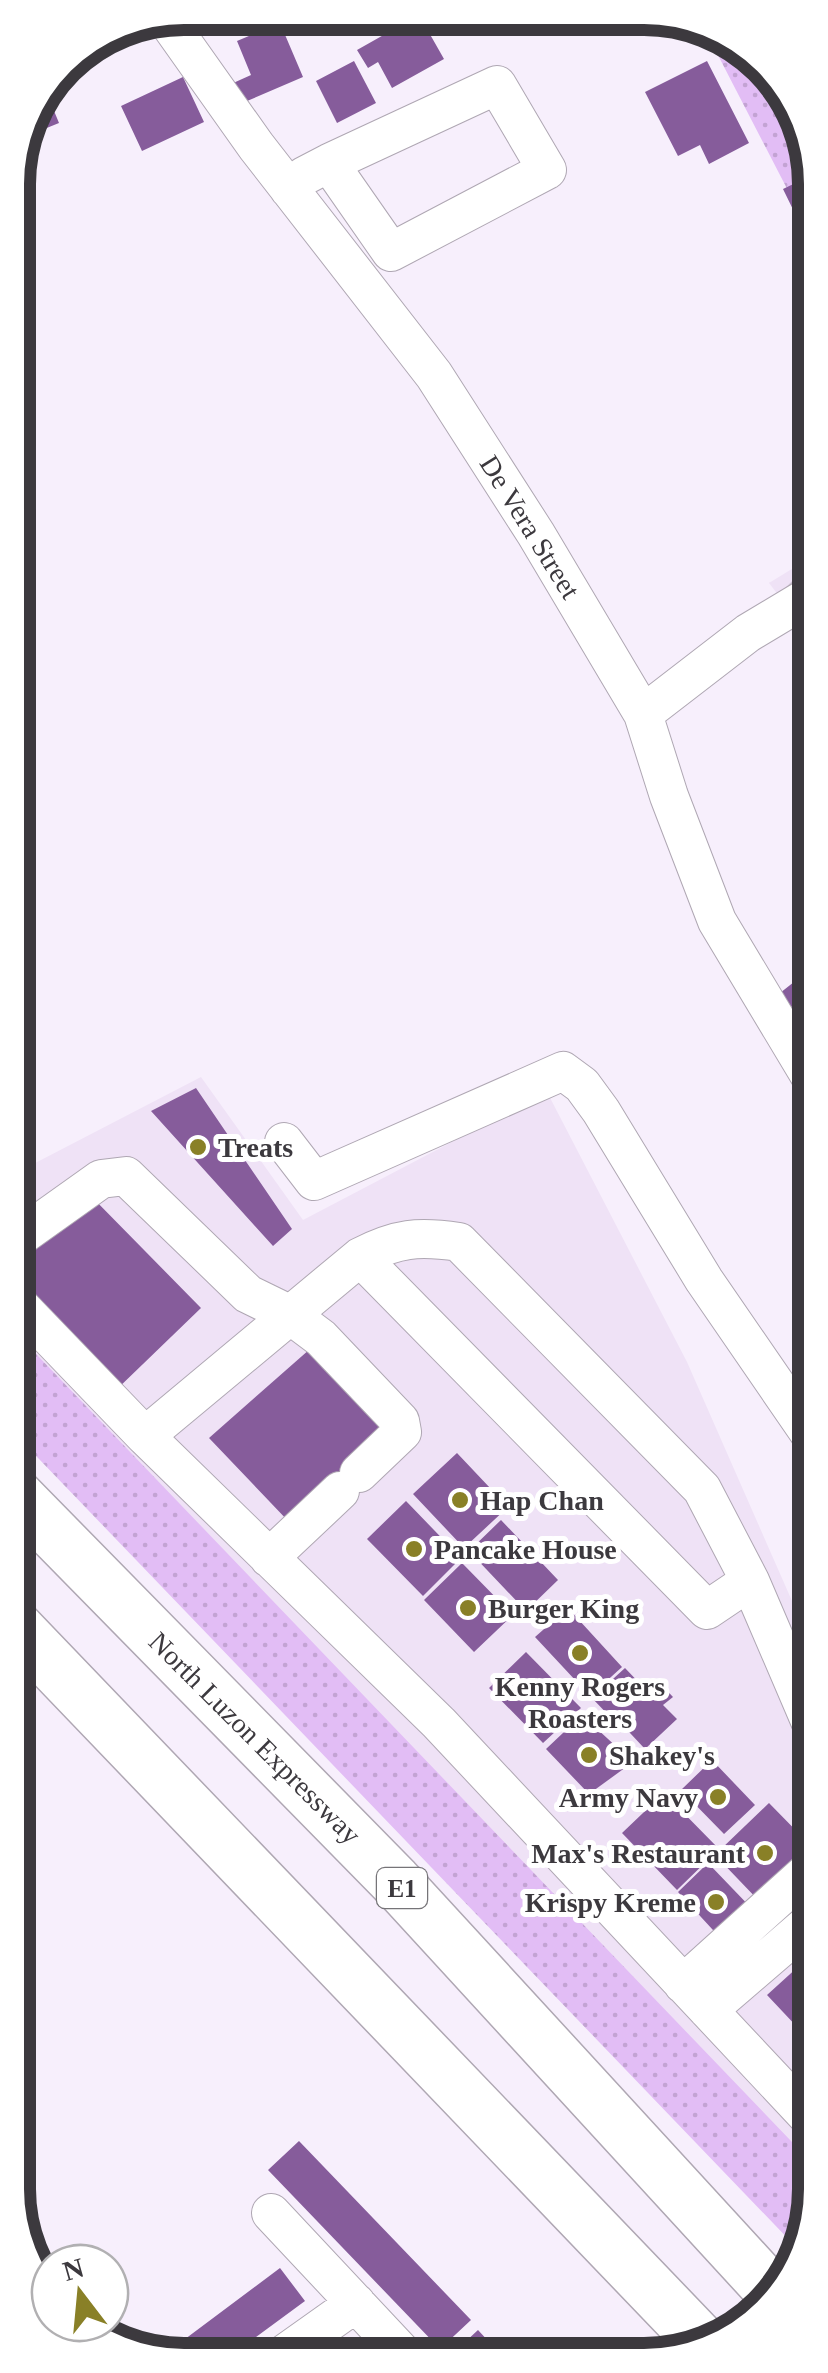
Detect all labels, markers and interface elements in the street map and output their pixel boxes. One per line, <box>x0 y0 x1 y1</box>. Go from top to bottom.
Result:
street label: De Vera Street <box>474 450 586 604</box>
place label: Treats <box>218 1132 293 1163</box>
marker: Treats <box>187 1136 209 1158</box>
place label: Hap Chan <box>480 1485 604 1516</box>
marker: Hap Chan <box>449 1489 471 1511</box>
place label: Pancake House <box>434 1534 617 1565</box>
marker: Pancake House <box>403 1538 425 1560</box>
place label: Burger King <box>488 1593 639 1624</box>
marker: Burger King <box>457 1597 479 1619</box>
street label: North Luzon Expressway <box>143 1626 367 1850</box>
marker: Kenny Rogers Roasters <box>569 1642 591 1664</box>
place label: Kenny Rogers Roasters <box>495 1671 665 1734</box>
place label: Shakey's <box>609 1740 715 1771</box>
marker: Shakey's <box>578 1744 600 1766</box>
place label: Army Navy <box>559 1782 698 1813</box>
marker: Army Navy <box>707 1786 729 1808</box>
place label: Max's Restaurant <box>531 1838 746 1869</box>
marker: Max's Restaurant <box>754 1842 776 1864</box>
road number: E1 <box>377 1868 427 1908</box>
place label: Krispy Kreme <box>525 1887 696 1918</box>
marker: Krispy Kreme <box>705 1891 727 1913</box>
north arrow <box>30 2243 130 2343</box>
text: N <box>59 2252 87 2287</box>

